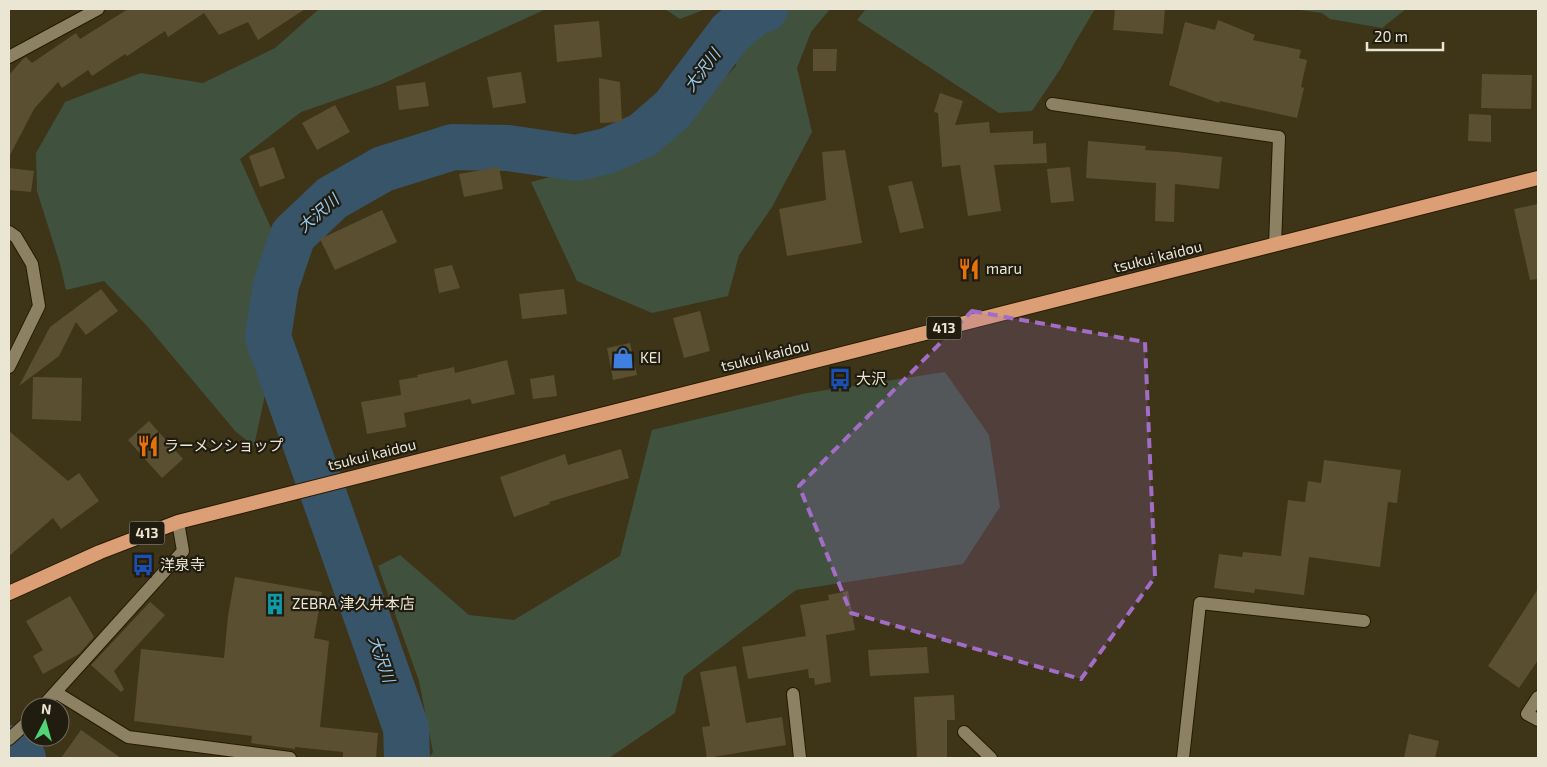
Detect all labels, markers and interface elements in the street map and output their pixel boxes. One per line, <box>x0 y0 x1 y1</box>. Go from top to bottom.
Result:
scale bar <box>1367 20 1443 52</box>
text: 20 m <box>1374 27 1408 45</box>
water label: 大沢川 <box>680 43 725 95</box>
water label: 大沢川 <box>293 188 344 236</box>
street label: tsukui kaidou <box>1112 236 1204 276</box>
restaurant icon: maru <box>956 256 982 282</box>
place label: maru <box>986 259 1022 277</box>
road number: 413 <box>926 316 962 339</box>
street label: tsukui kaidou <box>719 335 811 375</box>
shop icon: KEI <box>610 345 636 371</box>
place label: KEI <box>640 348 661 366</box>
bus stop icon: 大沢 <box>827 366 853 392</box>
place label: 大沢 <box>856 369 886 387</box>
restaurant icon: ラーメンショップ <box>135 433 161 459</box>
street label: tsukui kaidou <box>326 434 418 474</box>
place label: ラーメンショップ <box>164 436 283 454</box>
road number: 413 <box>130 522 164 544</box>
bus stop icon: 洋泉寺 <box>130 552 156 578</box>
place label: 洋泉寺 <box>160 555 205 573</box>
building icon: ZEBRA 津久井本店 <box>262 591 288 617</box>
place label: ZEBRA 津久井本店 <box>292 594 415 612</box>
water label: 大沢川 <box>366 633 400 687</box>
north arrow <box>20 697 70 747</box>
text: N <box>40 700 52 718</box>

